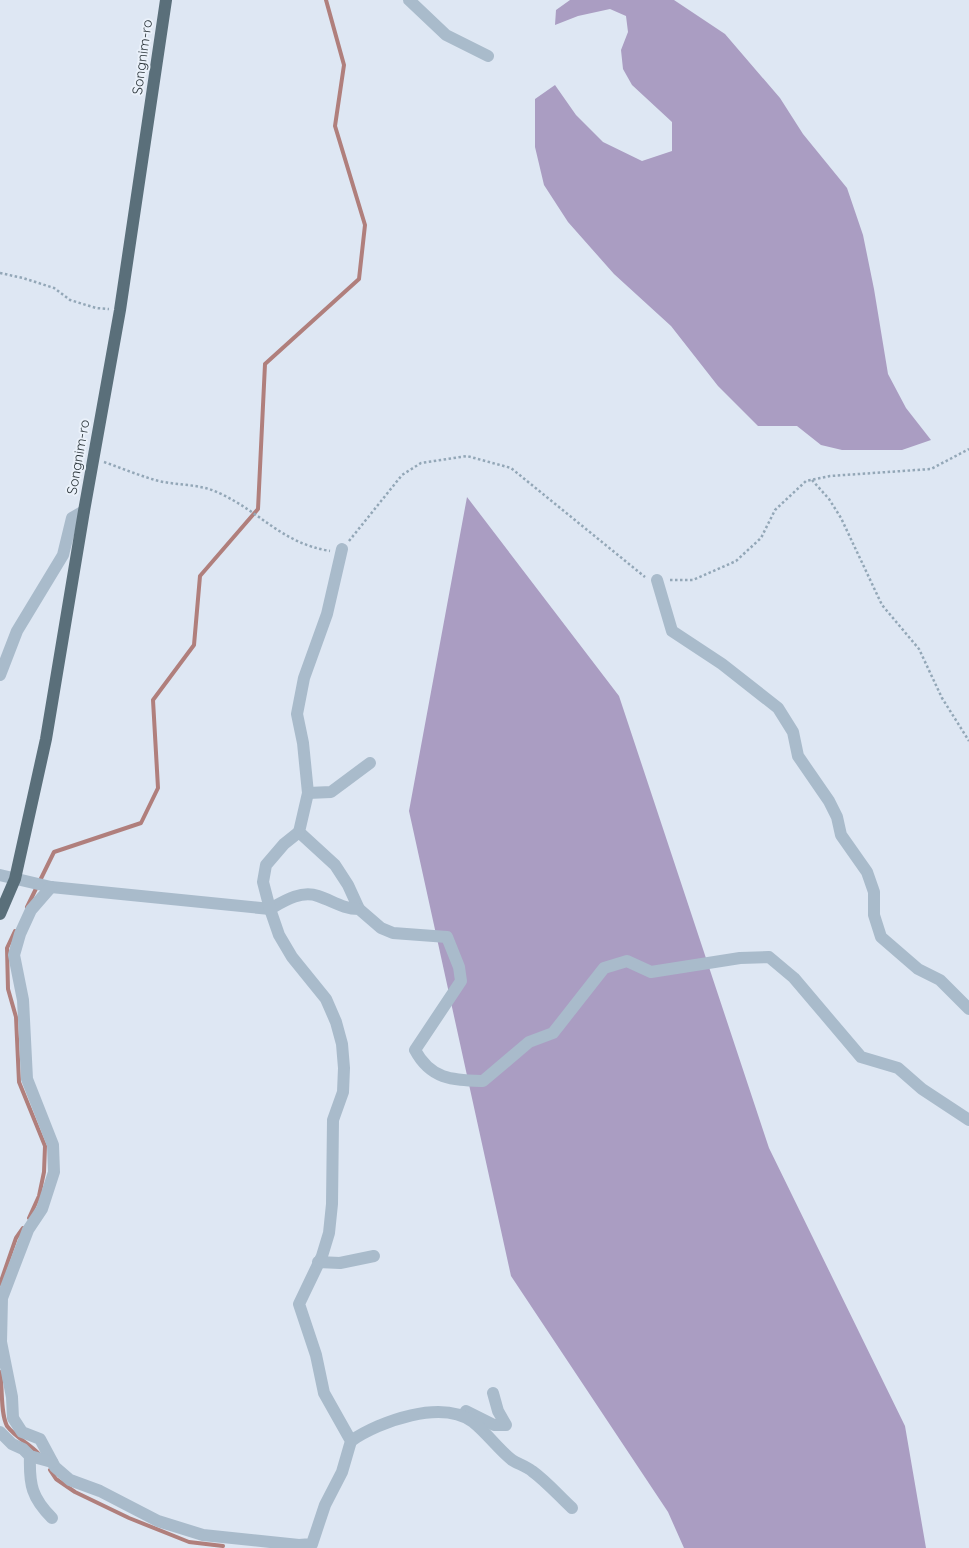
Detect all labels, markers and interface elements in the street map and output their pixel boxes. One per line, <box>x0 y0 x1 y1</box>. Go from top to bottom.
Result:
street label: Songnim-ro <box>128 18 156 96</box>
street label: Songnim-ro <box>63 418 93 496</box>

